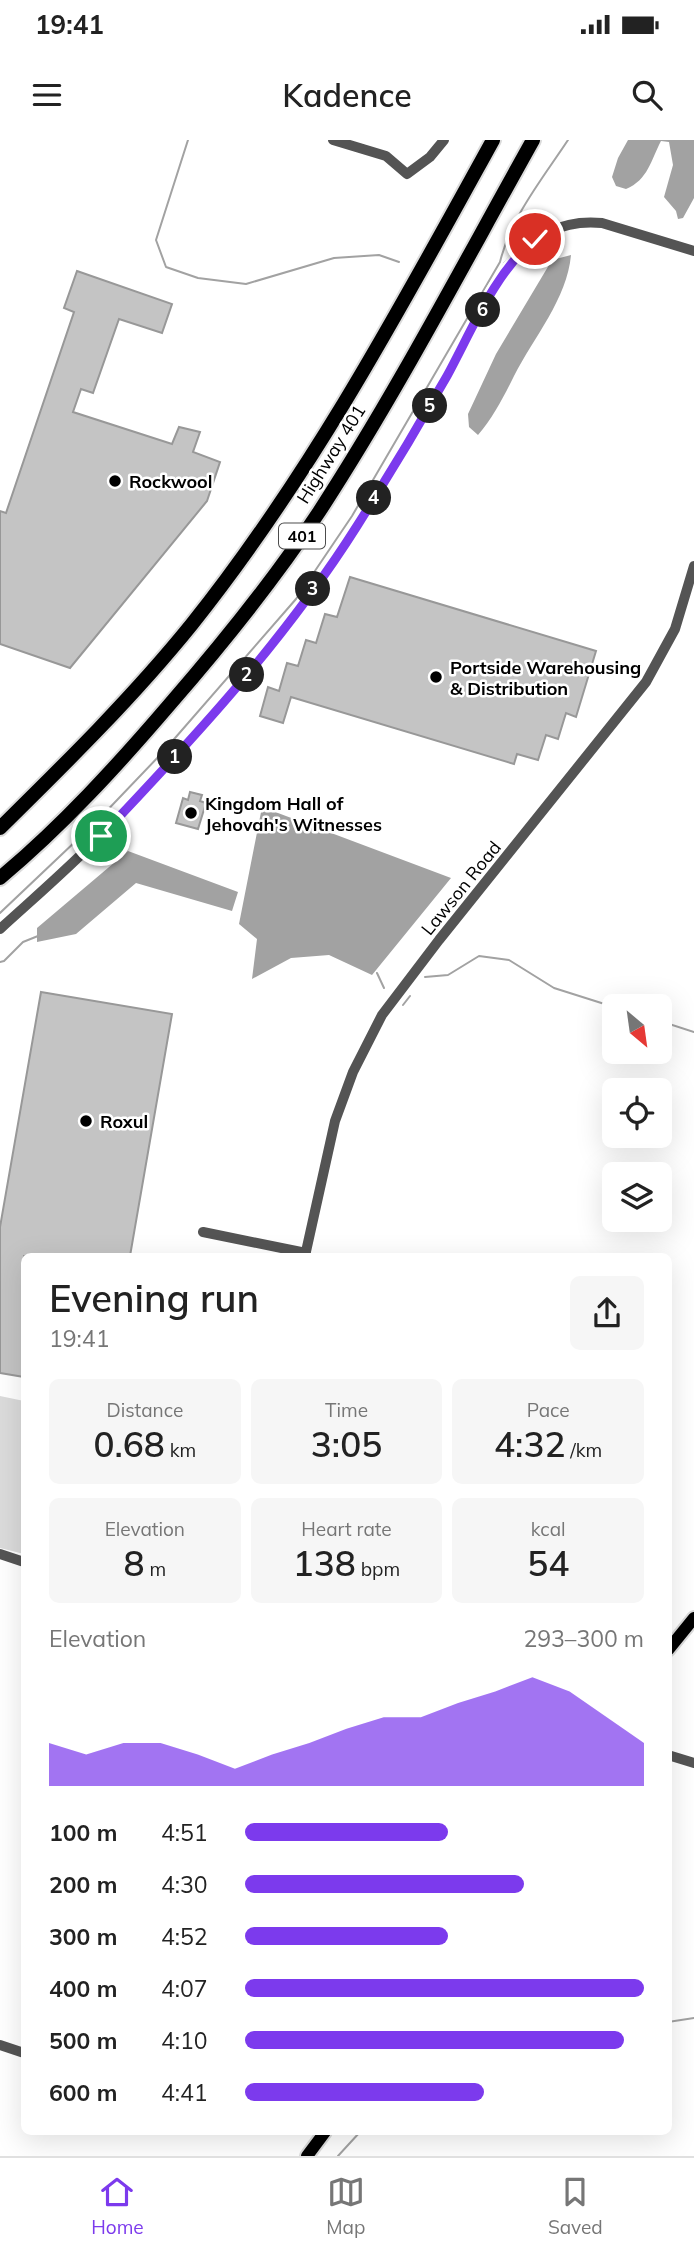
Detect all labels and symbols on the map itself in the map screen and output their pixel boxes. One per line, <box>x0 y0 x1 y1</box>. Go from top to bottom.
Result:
pin <box>505 209 565 269</box>
pin: 6 <box>466 292 500 328</box>
pin: 5 <box>412 388 448 424</box>
street label: Highway 401 <box>292 400 370 508</box>
place label: Rockwool <box>129 470 212 493</box>
marker: Rockwool <box>107 473 123 489</box>
pin: 4 <box>356 480 392 516</box>
road number: 401 <box>279 524 325 548</box>
pin: 3 <box>296 572 330 606</box>
place label: Portside Warehousing & Distribution <box>450 656 641 700</box>
pin: 2 <box>230 658 264 692</box>
marker: Portside Warehousing & Distribution <box>428 669 444 685</box>
pin: 1 <box>158 740 192 774</box>
place label: Kingdom Hall of Jehovah's Witnesses <box>205 792 382 836</box>
marker: Kingdom Hall of Jehovah's Witnesses <box>183 805 199 821</box>
pin <box>71 806 131 866</box>
street label: Lawson Road <box>416 836 506 940</box>
north arrow <box>602 994 672 1064</box>
place label: Roxul <box>100 1110 148 1133</box>
marker: Roxul <box>78 1113 94 1129</box>

